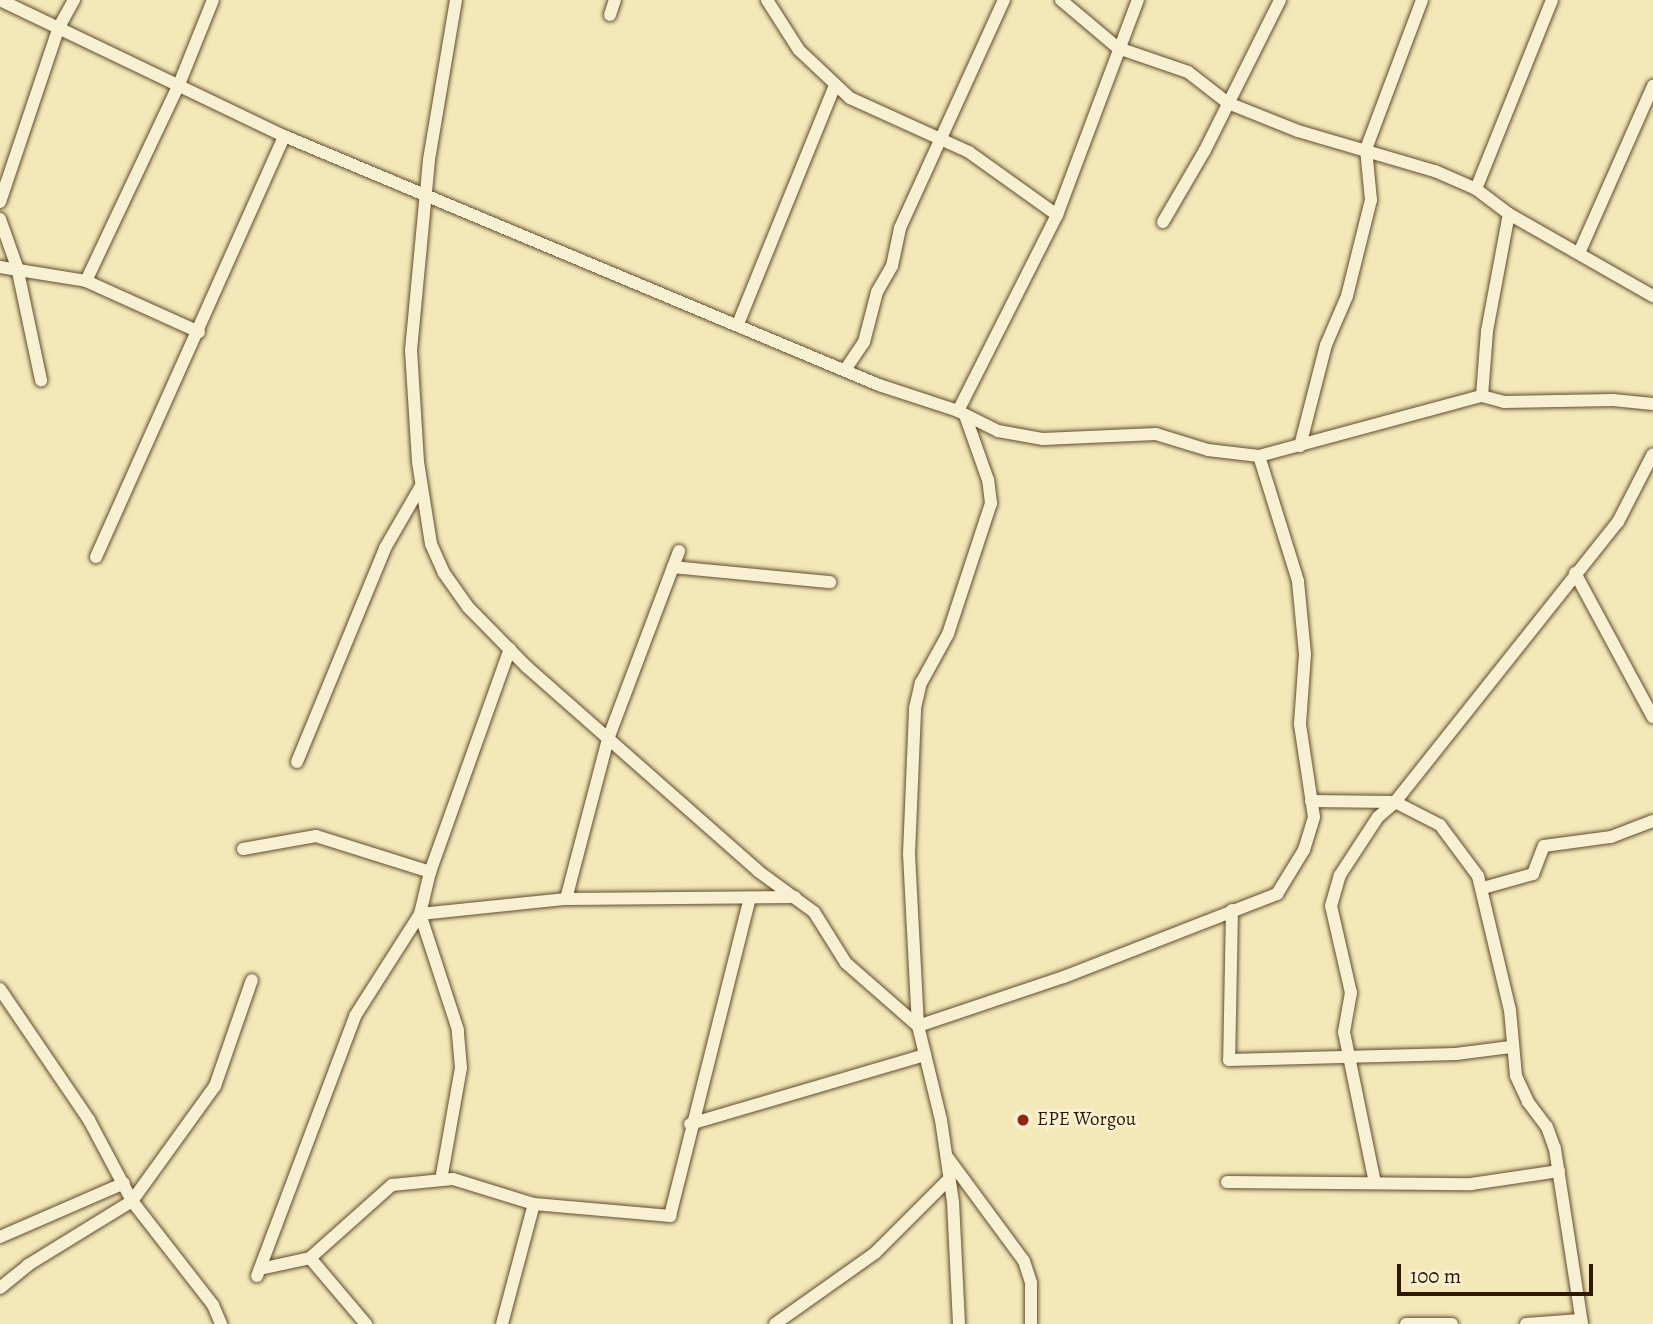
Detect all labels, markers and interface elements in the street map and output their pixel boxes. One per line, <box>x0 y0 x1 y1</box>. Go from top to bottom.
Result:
place label: EPE Worgou <box>1037 1109 1136 1131</box>
marker: EPE Worgou <box>1015 1112 1031 1128</box>
scale bar <box>1401 1250 1597 1294</box>
text: 100 m <box>1410 1262 1461 1290</box>

